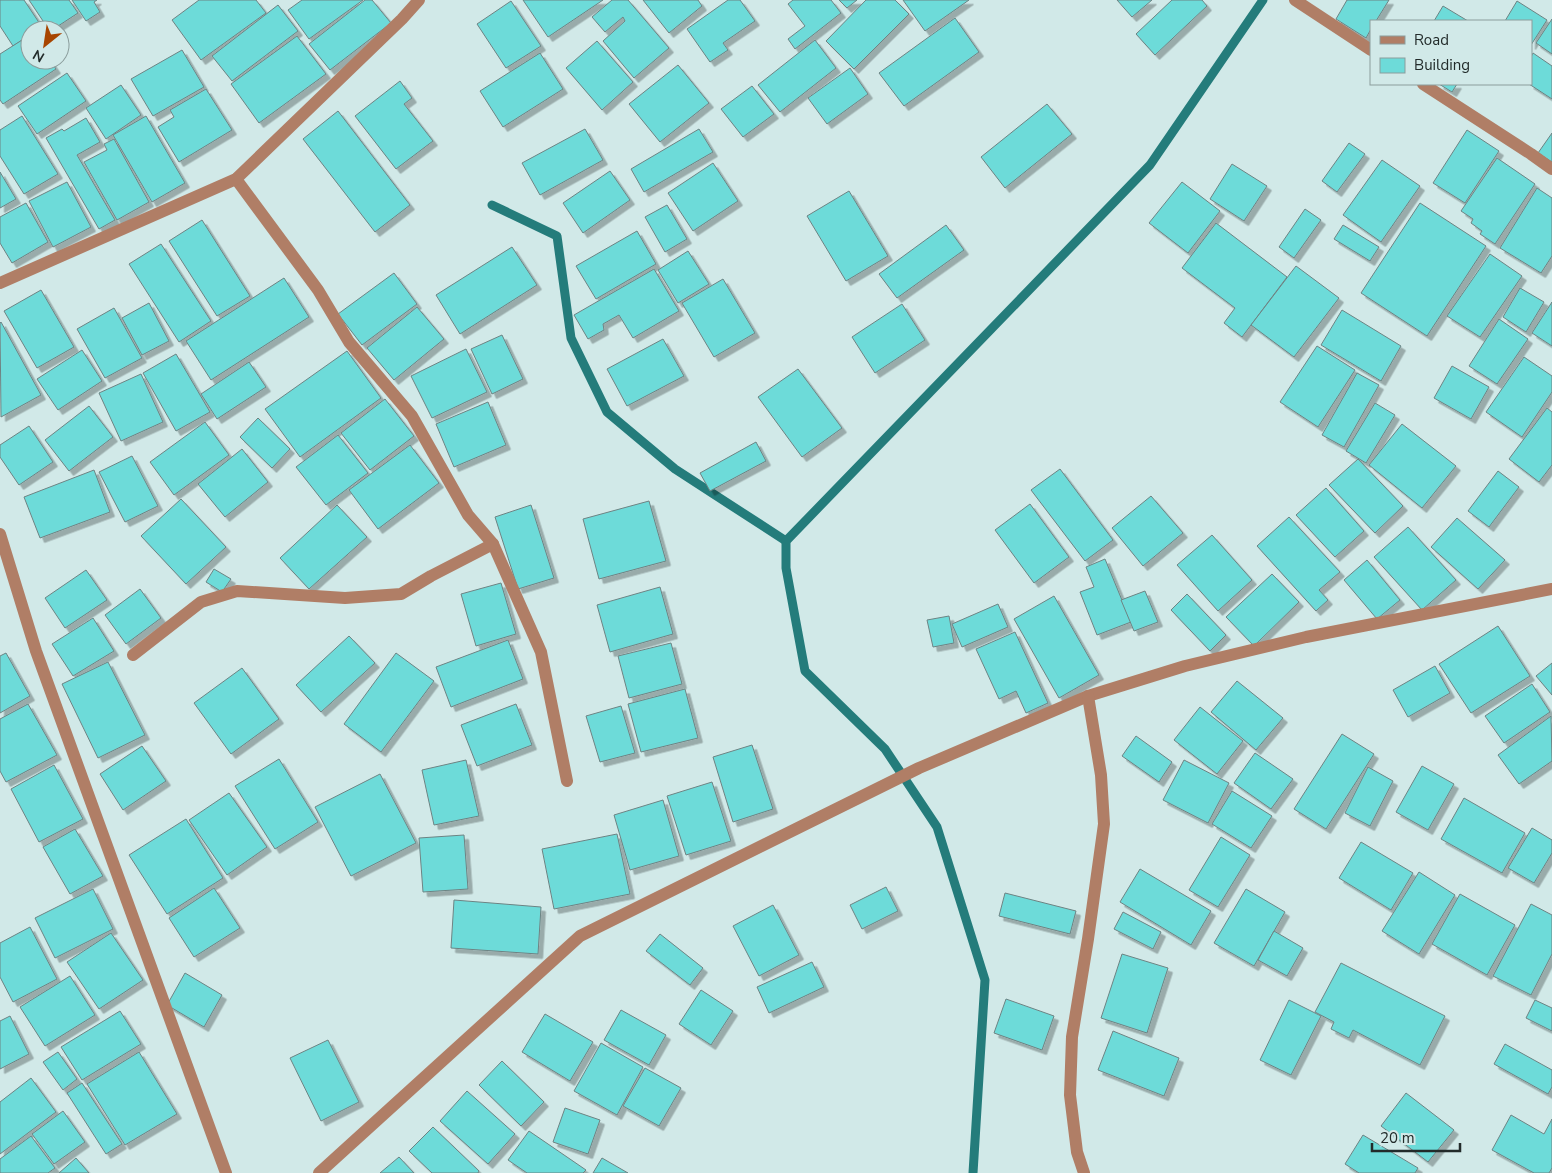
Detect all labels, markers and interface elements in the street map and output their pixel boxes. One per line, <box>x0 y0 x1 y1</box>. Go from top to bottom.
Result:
north arrow <box>20 20 70 70</box>
legend <box>1370 20 1532 85</box>
text: Road <box>1414 30 1449 50</box>
text: N <box>29 45 48 67</box>
text: Building <box>1414 55 1470 75</box>
scale bar <box>1372 1120 1460 1152</box>
text: 20 m <box>1380 1128 1415 1148</box>

